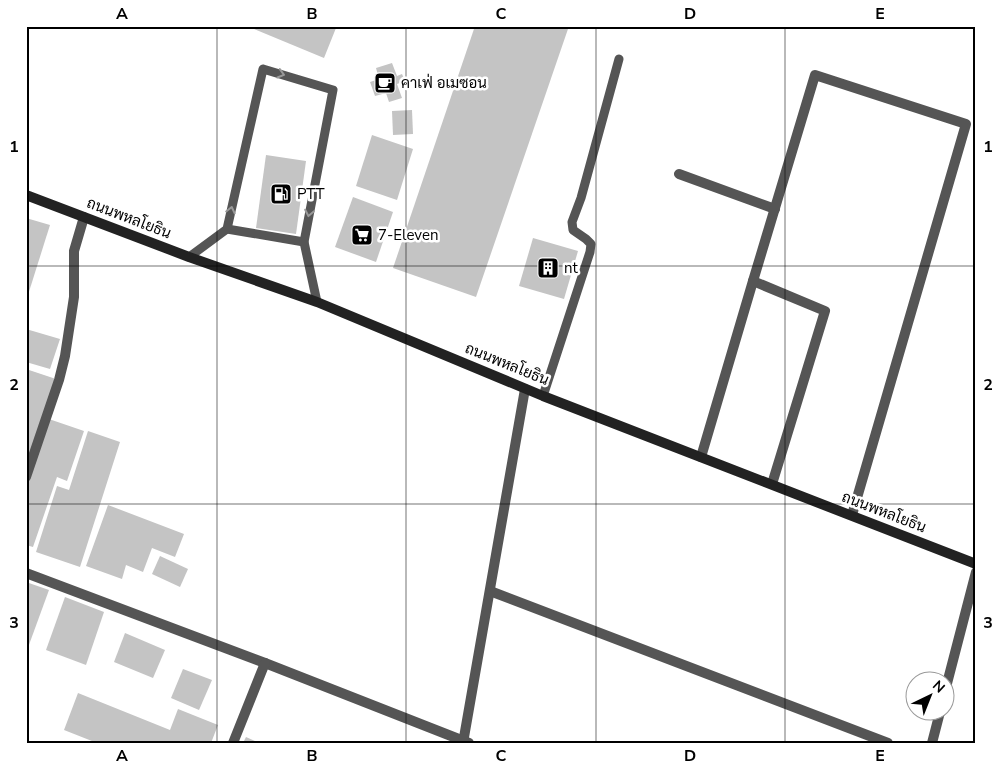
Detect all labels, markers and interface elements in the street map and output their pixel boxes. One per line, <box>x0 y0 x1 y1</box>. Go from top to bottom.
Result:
text: A <box>116 3 128 25</box>
text: B <box>306 3 318 25</box>
text: C <box>496 3 507 25</box>
text: D <box>684 3 696 25</box>
text: E <box>875 3 885 25</box>
one-way arrow <box>276 69 284 79</box>
cafe icon: คาเฟ่ อเมซอน <box>373 71 397 95</box>
place label: คาเฟ่ อเมซอน <box>401 73 487 93</box>
text: 1 <box>9 136 19 158</box>
text: 1 <box>983 136 993 158</box>
fuel station icon: PTT <box>269 182 293 206</box>
place label: PTT <box>297 184 324 204</box>
street label: ถนนพหลโยธิน <box>84 193 174 243</box>
one-way arrow <box>225 205 236 214</box>
one-way arrow <box>305 209 315 217</box>
supermarket icon: 7-Eleven <box>350 223 374 247</box>
place label: 7-Eleven <box>378 225 438 245</box>
building icon: nt <box>536 256 560 280</box>
place label: nt <box>564 258 579 278</box>
street label: ถนนพหลโยธิน <box>462 338 552 390</box>
text: 2 <box>9 374 19 396</box>
text: 2 <box>983 374 993 396</box>
street label: ถนนพหลโยธิน <box>839 487 929 537</box>
text: 3 <box>9 612 19 634</box>
text: 3 <box>983 612 993 634</box>
north arrow <box>904 672 954 722</box>
text: N <box>928 676 949 697</box>
text: A <box>116 745 128 767</box>
text: B <box>306 745 318 767</box>
text: C <box>496 745 507 767</box>
text: D <box>684 745 696 767</box>
text: E <box>875 745 885 767</box>

